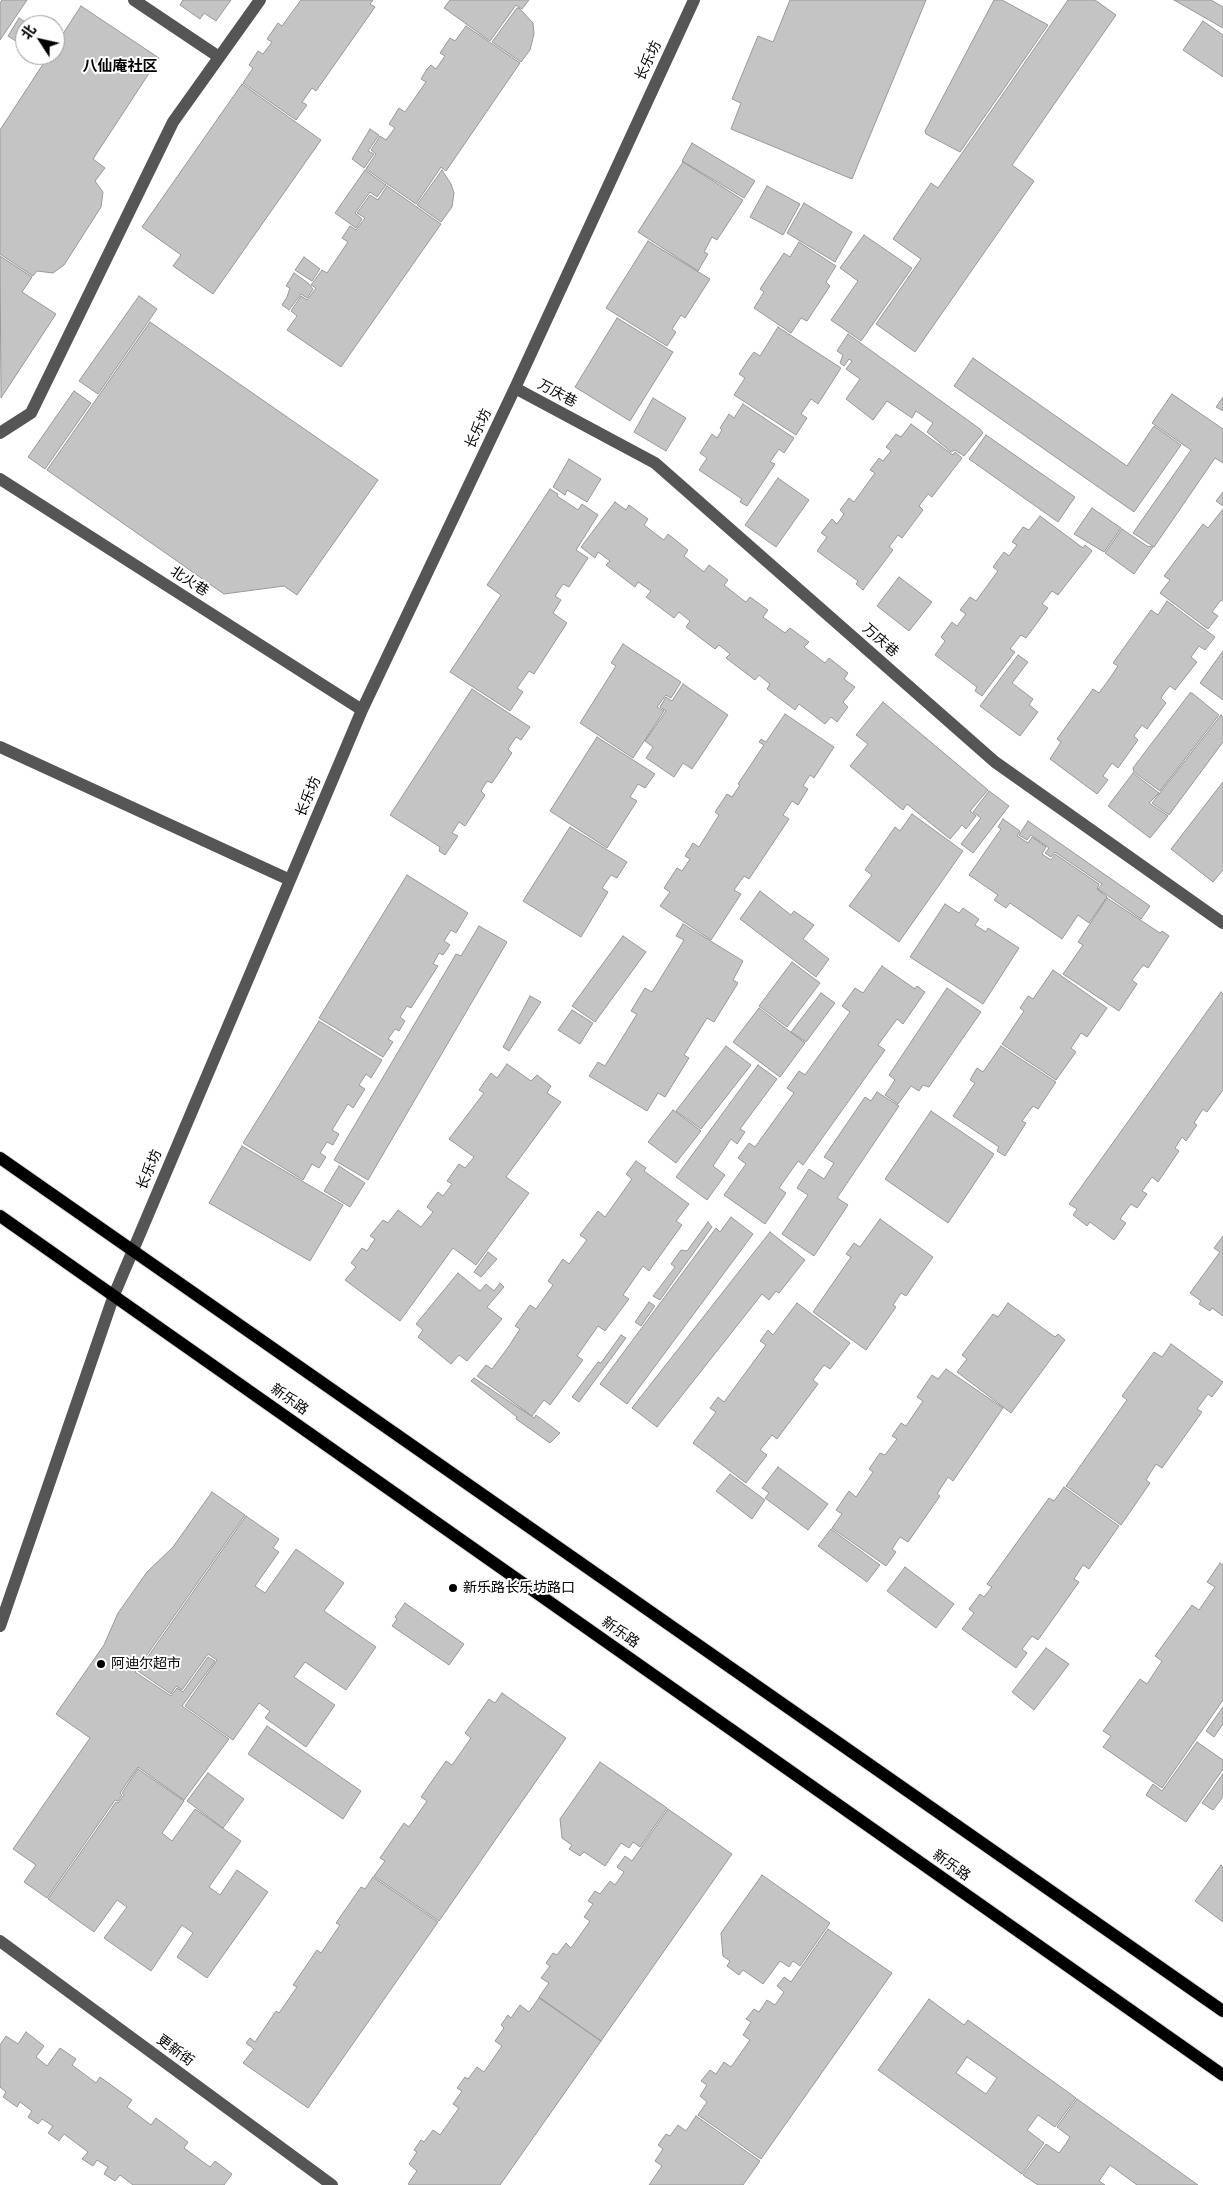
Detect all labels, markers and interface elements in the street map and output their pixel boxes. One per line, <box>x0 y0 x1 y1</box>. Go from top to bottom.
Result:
north arrow <box>15 15 65 65</box>
text: 北 <box>16 21 41 43</box>
street label: 长乐坊 <box>633 38 665 84</box>
district label: 八仙庵社区 <box>83 58 157 76</box>
street label: 万庆巷 <box>535 377 579 411</box>
street label: 长乐坊 <box>463 406 495 452</box>
street label: 北火巷 <box>167 564 211 600</box>
street label: 万庆巷 <box>859 621 901 661</box>
street label: 长乐坊 <box>293 774 325 820</box>
street label: 长乐坊 <box>134 1147 166 1193</box>
street label: 新乐路 <box>267 1381 311 1419</box>
place label: 新乐路长乐坊路口 <box>463 1580 575 1596</box>
marker: 新乐路长乐坊路口 <box>447 1582 459 1594</box>
street label: 新乐路 <box>598 1614 642 1652</box>
place label: 阿迪尔超市 <box>111 1656 181 1672</box>
marker: 阿迪尔超市 <box>95 1658 107 1670</box>
street label: 新乐路 <box>929 1847 973 1885</box>
street label: 更新街 <box>153 2032 197 2070</box>

